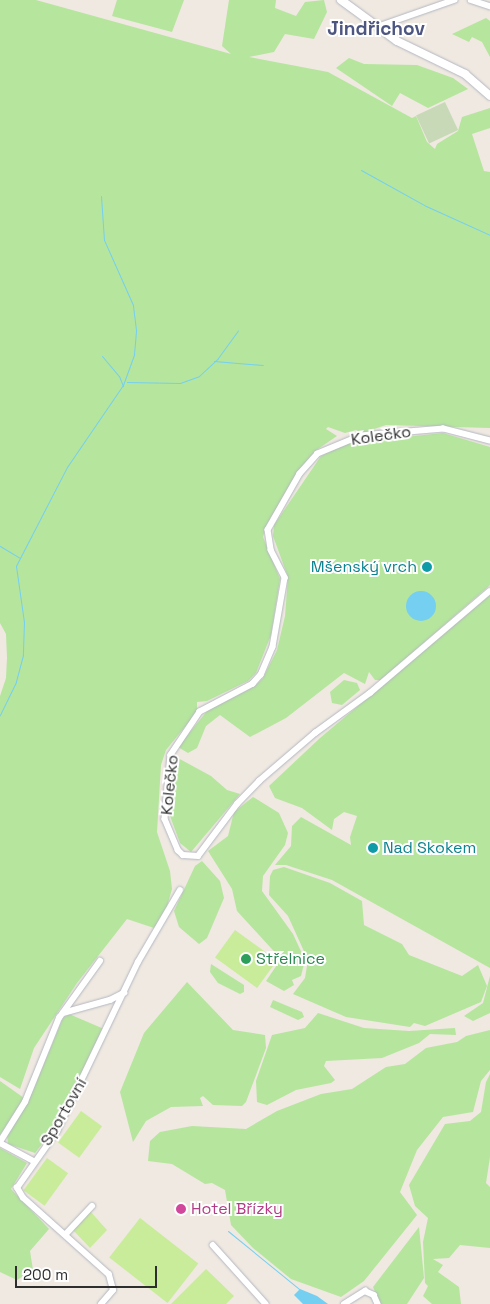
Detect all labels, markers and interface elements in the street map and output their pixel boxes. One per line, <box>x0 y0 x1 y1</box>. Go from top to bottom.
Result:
district label: Jindřichov <box>327 18 425 40</box>
street label: Kolečko <box>350 422 412 450</box>
place label: Mšenský vrch <box>311 557 417 577</box>
marker: Mšenský vrch <box>421 561 433 573</box>
street label: Kolečko <box>157 754 183 816</box>
place label: Nad Skokem <box>383 838 476 858</box>
marker: Nad Skokem <box>367 842 379 854</box>
place label: Střelnice <box>256 949 325 969</box>
marker: Střelnice <box>240 953 252 965</box>
street label: Sportovní <box>37 1075 91 1149</box>
place label: Hotel Břízky <box>191 1199 283 1219</box>
marker: Hotel Břízky <box>175 1203 187 1215</box>
scale bar <box>18 1256 160 1288</box>
text: 200 m <box>23 1265 68 1284</box>

